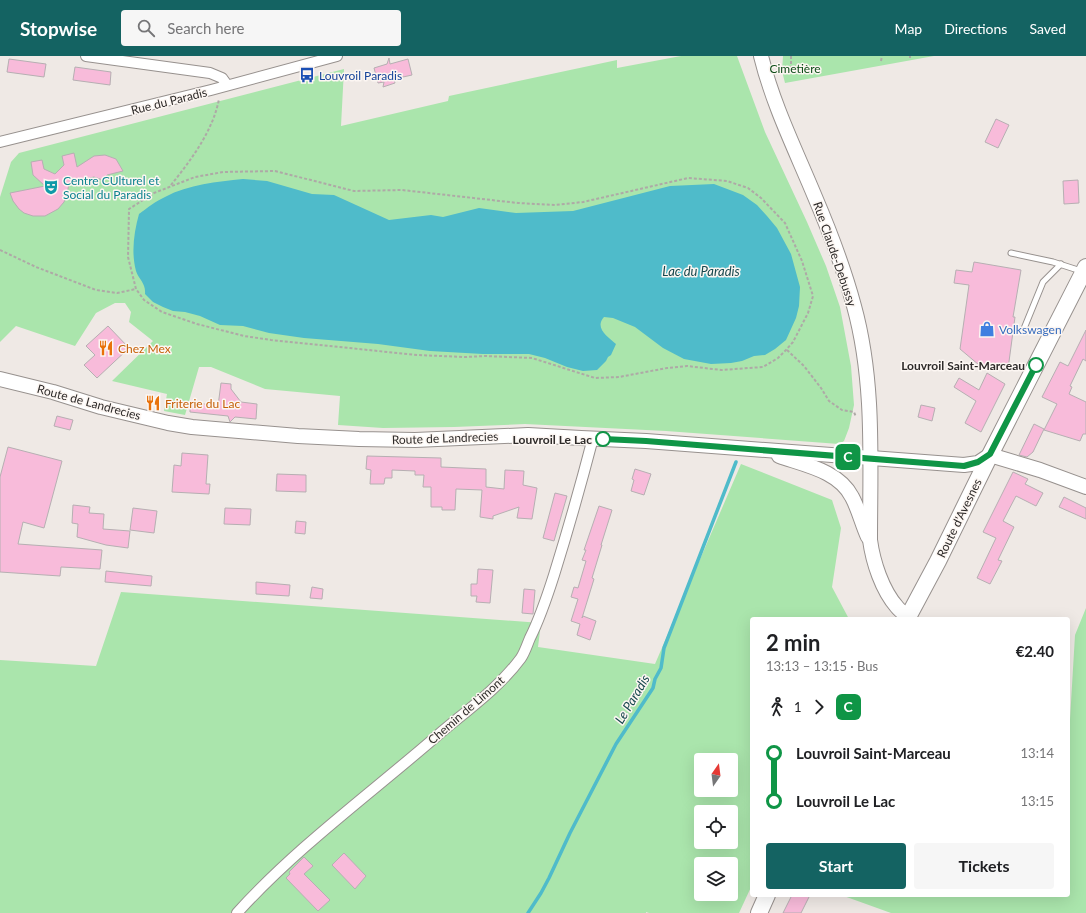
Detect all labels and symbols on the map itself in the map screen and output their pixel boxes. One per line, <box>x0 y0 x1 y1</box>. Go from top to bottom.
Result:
park label: Cimetière <box>769 61 821 76</box>
bus stop icon: Louvroil Paradis <box>298 66 316 84</box>
place label: Louvroil Paradis <box>319 68 402 83</box>
street label: Rue du Paradis <box>129 84 209 118</box>
place label: Centre CUlturel et Social du Paradis <box>63 173 160 202</box>
theatre icon: Centre CUlturel et Social du Paradis <box>42 178 60 196</box>
street label: Rue Claude-Debussy <box>810 200 860 309</box>
water label: Lac du Paradis <box>662 263 740 279</box>
shop icon: Volkswagen <box>978 320 996 338</box>
place label: Volkswagen <box>999 322 1062 337</box>
restaurant icon: Chez Mex <box>97 339 115 357</box>
place label: Chez Mex <box>118 341 171 356</box>
marker: Louvroil Saint-Marceau <box>1028 357 1044 373</box>
place label: Louvroil Saint-Marceau <box>901 358 1025 373</box>
street label: Route de Landrecies <box>36 381 142 423</box>
restaurant icon: Friterie du Lac <box>144 394 162 412</box>
place label: Friterie du Lac <box>165 396 240 411</box>
street label: Route de Landrecies <box>391 429 499 447</box>
marker: Louvroil Le Lac <box>595 431 611 447</box>
place label: Louvroil Le Lac <box>513 432 592 447</box>
line badge: C <box>835 444 861 470</box>
street label: Route d'Avesnes <box>933 476 985 560</box>
street label: Chemin de Limont <box>425 672 508 747</box>
water label: Le Paradis <box>611 672 653 726</box>
north arrow <box>694 753 738 797</box>

